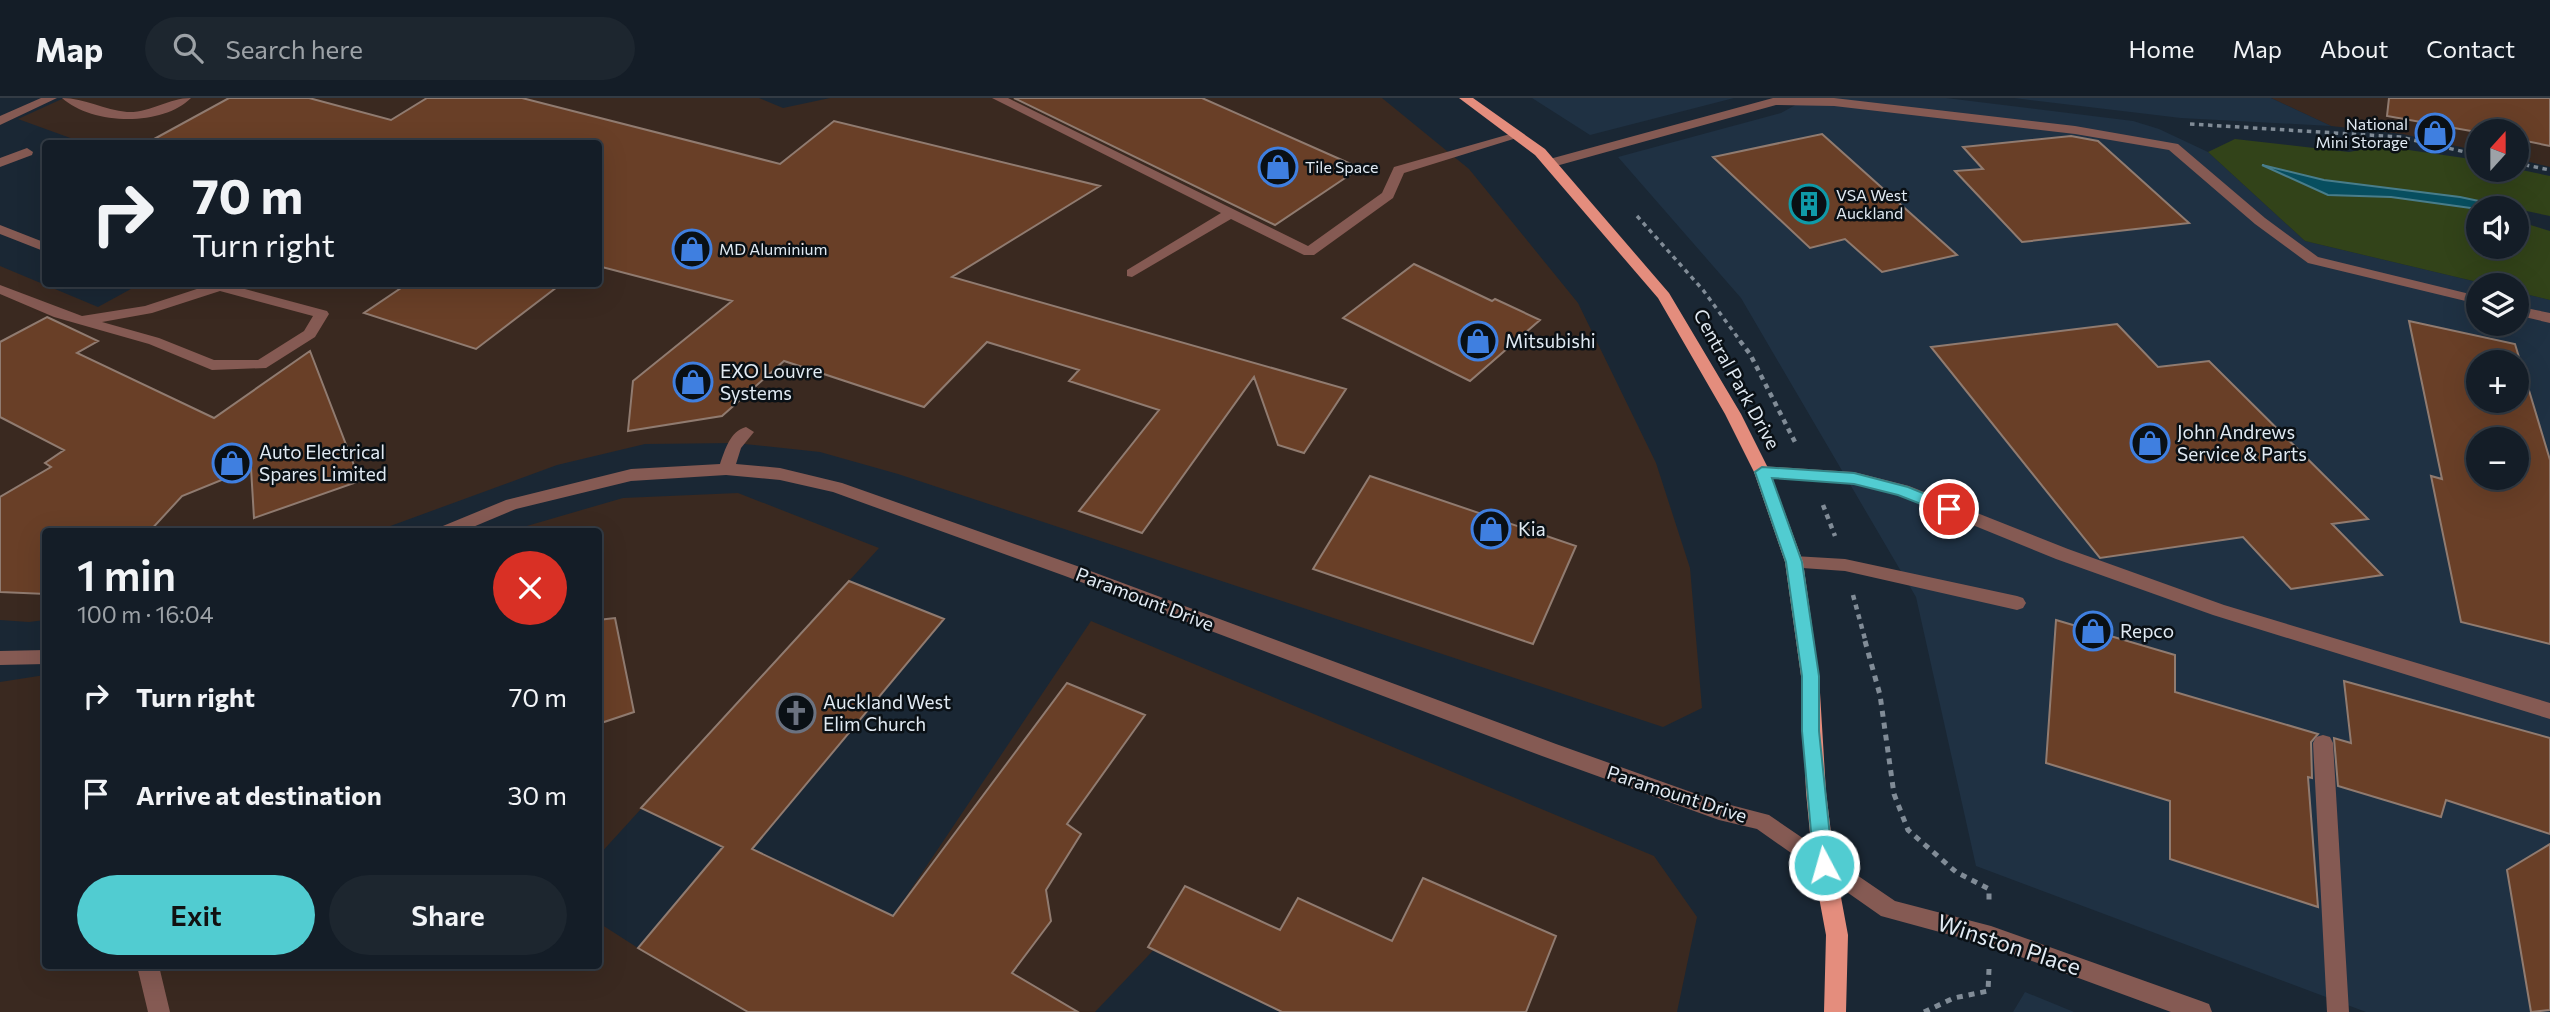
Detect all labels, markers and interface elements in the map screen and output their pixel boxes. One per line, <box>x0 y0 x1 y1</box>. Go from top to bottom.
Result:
search box <box>145 17 635 80</box>
text: Map <box>35 28 103 69</box>
icon: search <box>169 29 207 67</box>
text: Search here <box>225 33 363 64</box>
text: Home <box>2129 34 2195 63</box>
text: Map <box>2233 34 2282 63</box>
text: About <box>2320 34 2388 63</box>
text: Contact <box>2426 34 2515 63</box>
shop icon: National Mini Storage <box>2414 112 2456 154</box>
place label: National Mini Storage <box>2315 114 2408 151</box>
north arrow <box>2466 119 2529 182</box>
map controls <box>2466 119 2529 490</box>
shop icon: Tile Space <box>1257 146 1299 188</box>
place label: Tile Space <box>1305 157 1379 176</box>
text: 70 m <box>192 164 303 224</box>
icon: right <box>77 168 168 259</box>
building icon: VSA West Auckland <box>1788 183 1830 225</box>
place label: VSA West Auckland <box>1836 185 1908 222</box>
button: sound <box>2466 196 2529 259</box>
text: Turn right <box>192 224 335 264</box>
shop icon: MD Aluminium <box>671 228 713 270</box>
place label: MD Aluminium <box>719 239 827 258</box>
button: layers <box>2466 273 2529 336</box>
street label: Central Park Drive <box>1689 305 1786 453</box>
shop icon: Mitsubishi <box>1457 320 1499 362</box>
place label: Mitsubishi <box>1505 329 1596 352</box>
button: + <box>2466 350 2529 413</box>
place label: EXO Louvre Systems <box>720 359 823 404</box>
shop icon: EXO Louvre Systems <box>672 361 714 403</box>
place label: John Andrews Service & Parts <box>2177 420 2307 465</box>
shop icon: John Andrews Service & Parts <box>2129 422 2171 464</box>
button: − <box>2466 427 2529 490</box>
place label: Auto Electrical Spares Limited <box>259 440 387 485</box>
shop icon: Auto Electrical Spares Limited <box>211 442 253 484</box>
pin <box>1919 479 1979 539</box>
icon: arrive <box>1930 490 1968 528</box>
shop icon: Kia <box>1470 508 1512 550</box>
place label: Kia <box>1518 517 1546 540</box>
text: 1 min <box>77 548 176 600</box>
button: close <box>493 551 567 625</box>
street label: Paramount Drive <box>1073 562 1217 635</box>
text: 100 m · 16:04 <box>77 600 214 628</box>
shop icon: Repco <box>2072 610 2114 652</box>
place label: Repco <box>2120 619 2174 642</box>
icon: right <box>77 677 115 715</box>
text: Turn right <box>136 681 255 712</box>
text: 70 m <box>509 681 567 712</box>
place label: Auckland West Elim Church <box>823 690 951 735</box>
church icon: Auckland West Elim Church <box>775 692 817 734</box>
street label: Paramount Drive <box>1604 760 1750 827</box>
icon: arrive <box>77 775 115 813</box>
text: Arrive at destination <box>136 779 382 810</box>
text: 30 m <box>508 779 567 810</box>
position arrow <box>1787 828 1861 902</box>
button: Exit <box>77 875 315 955</box>
button: Share <box>329 875 567 955</box>
street label: Winston Place <box>1934 908 2085 980</box>

